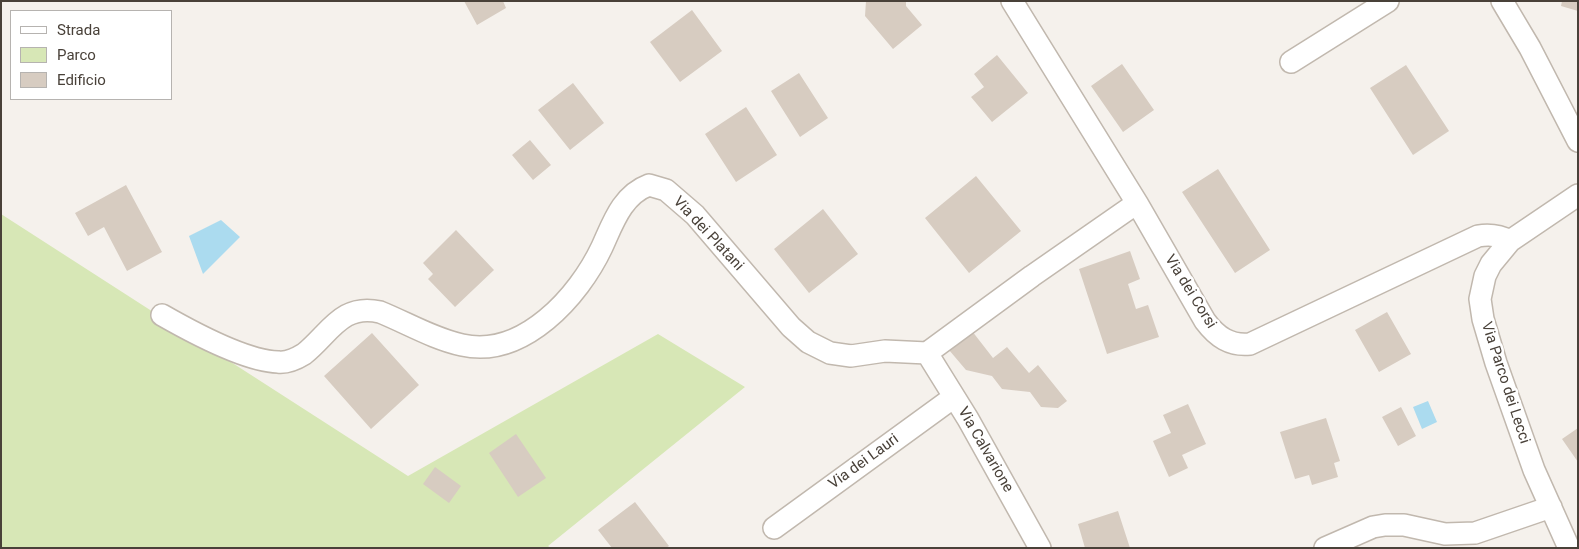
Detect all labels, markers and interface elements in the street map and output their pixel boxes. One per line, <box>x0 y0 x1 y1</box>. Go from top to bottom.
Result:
legend <box>10 10 172 100</box>
text: Strada <box>57 21 100 39</box>
text: Parco <box>57 46 96 64</box>
text: Edificio <box>57 71 106 89</box>
street label: Via dei Platani <box>669 193 747 275</box>
street label: Via dei Corsi <box>1160 252 1220 332</box>
street label: Via Parco dei Lecci <box>1477 320 1533 446</box>
street label: Via Calvarione <box>953 404 1017 496</box>
street label: Via dei Lauri <box>826 431 902 493</box>

